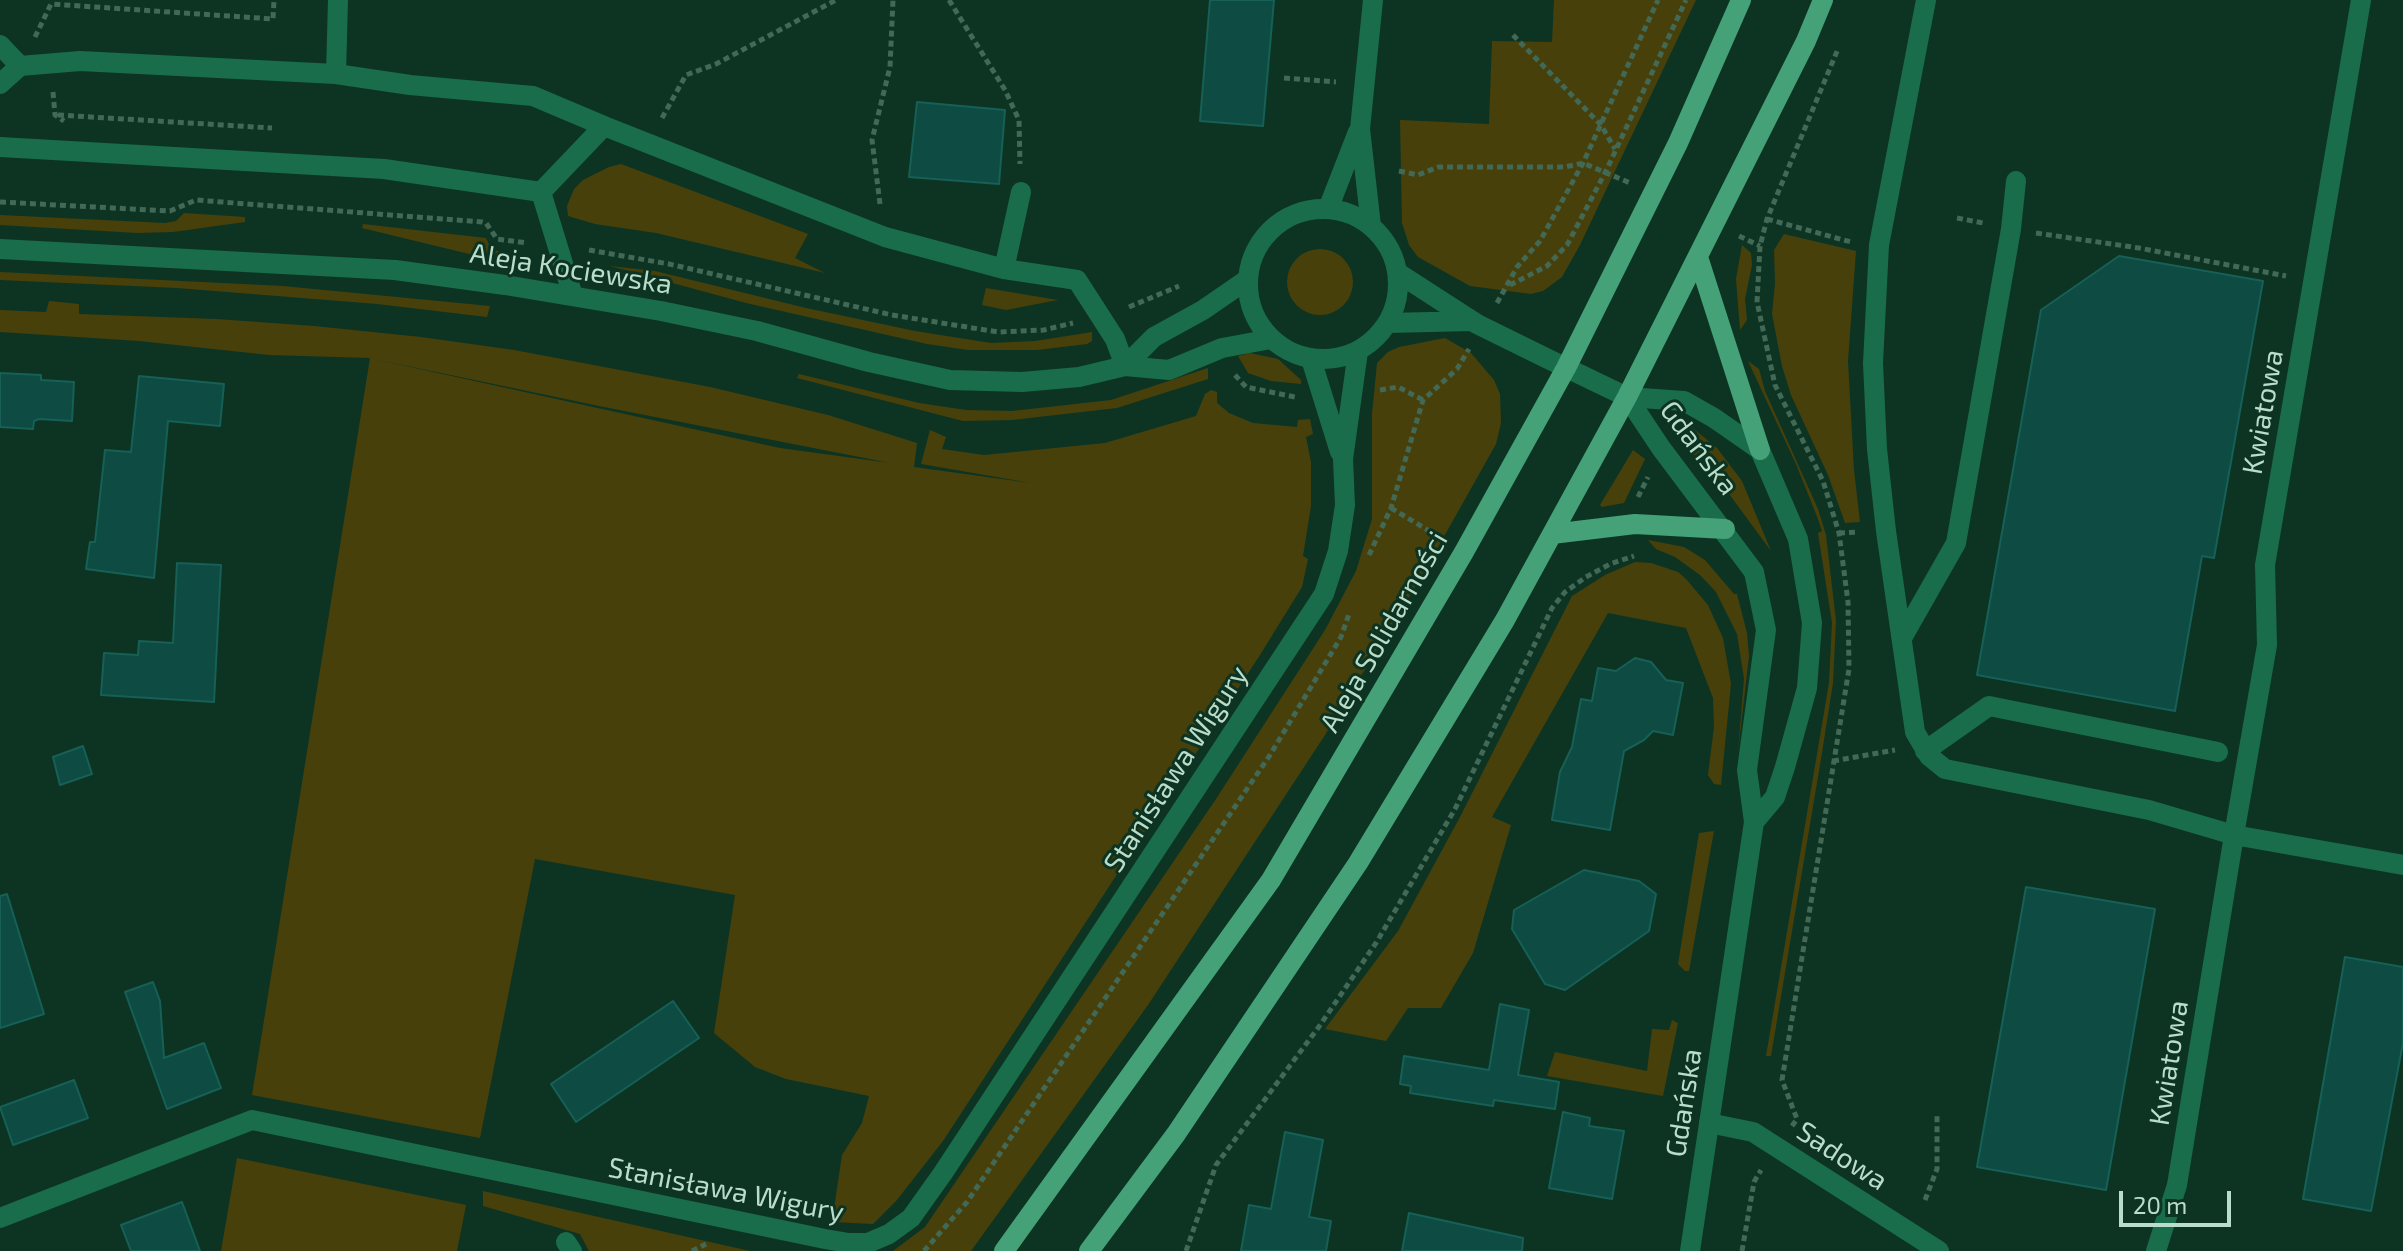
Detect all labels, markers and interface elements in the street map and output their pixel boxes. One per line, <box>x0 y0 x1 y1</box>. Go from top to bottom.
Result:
street label: Aleja Kociewska <box>468 236 674 302</box>
street label: Kwiatowa <box>2236 347 2290 477</box>
street label: Gdańska <box>1653 394 1745 502</box>
street label: Aleja Solidarności <box>1313 526 1455 738</box>
street label: Stanisława Wigury <box>1097 660 1255 878</box>
street label: Kwiatowa <box>2143 998 2195 1128</box>
street label: Gdańska <box>1659 1046 1709 1160</box>
street label: Sadowa <box>1790 1114 1894 1198</box>
street label: Stanisława Wigury <box>605 1151 847 1229</box>
scale bar <box>2123 1175 2235 1225</box>
text: 20 m <box>2133 1190 2187 1219</box>

